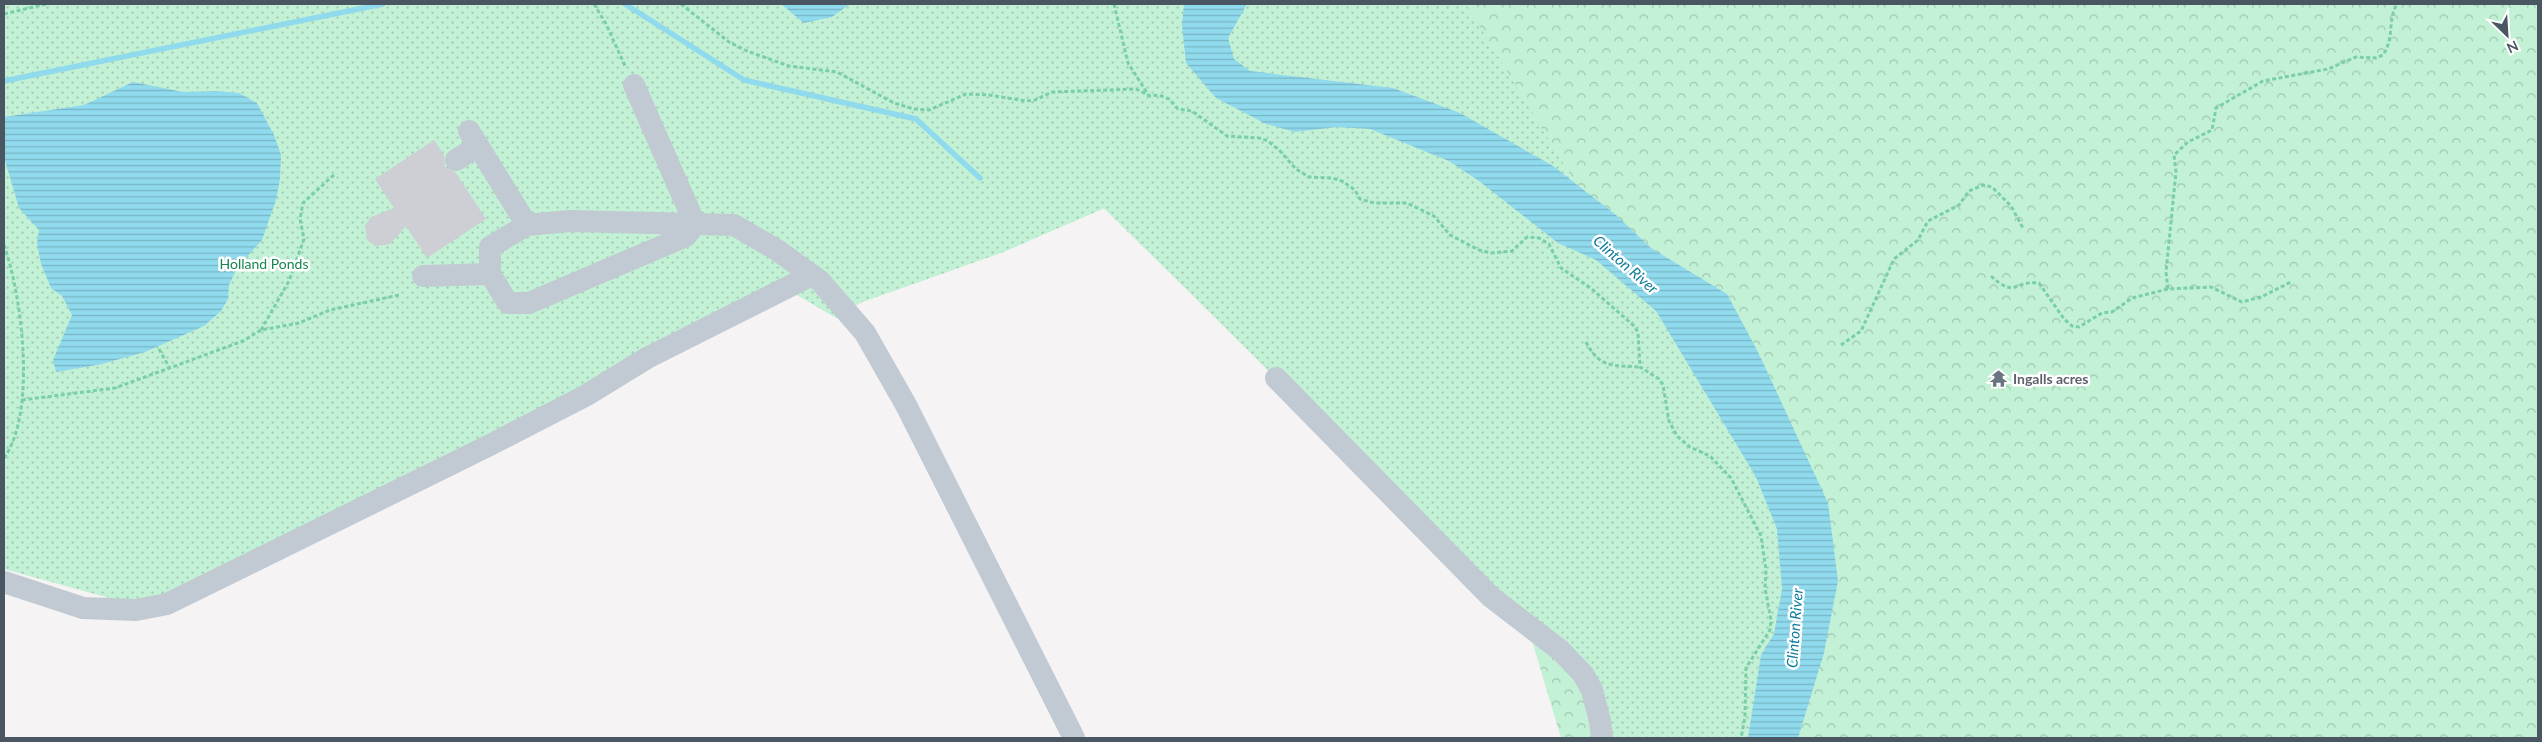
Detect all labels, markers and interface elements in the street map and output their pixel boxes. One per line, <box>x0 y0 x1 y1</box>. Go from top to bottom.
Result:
north arrow <box>2482 10 2532 60</box>
text: N <box>2504 37 2521 57</box>
water label: Clinton River <box>1590 231 1663 298</box>
park label: Holland Ponds <box>220 255 308 272</box>
temple icon: Ingalls acres <box>1989 368 2009 388</box>
place label: Ingalls acres <box>2013 370 2088 387</box>
water label: Clinton River <box>1782 587 1806 668</box>

